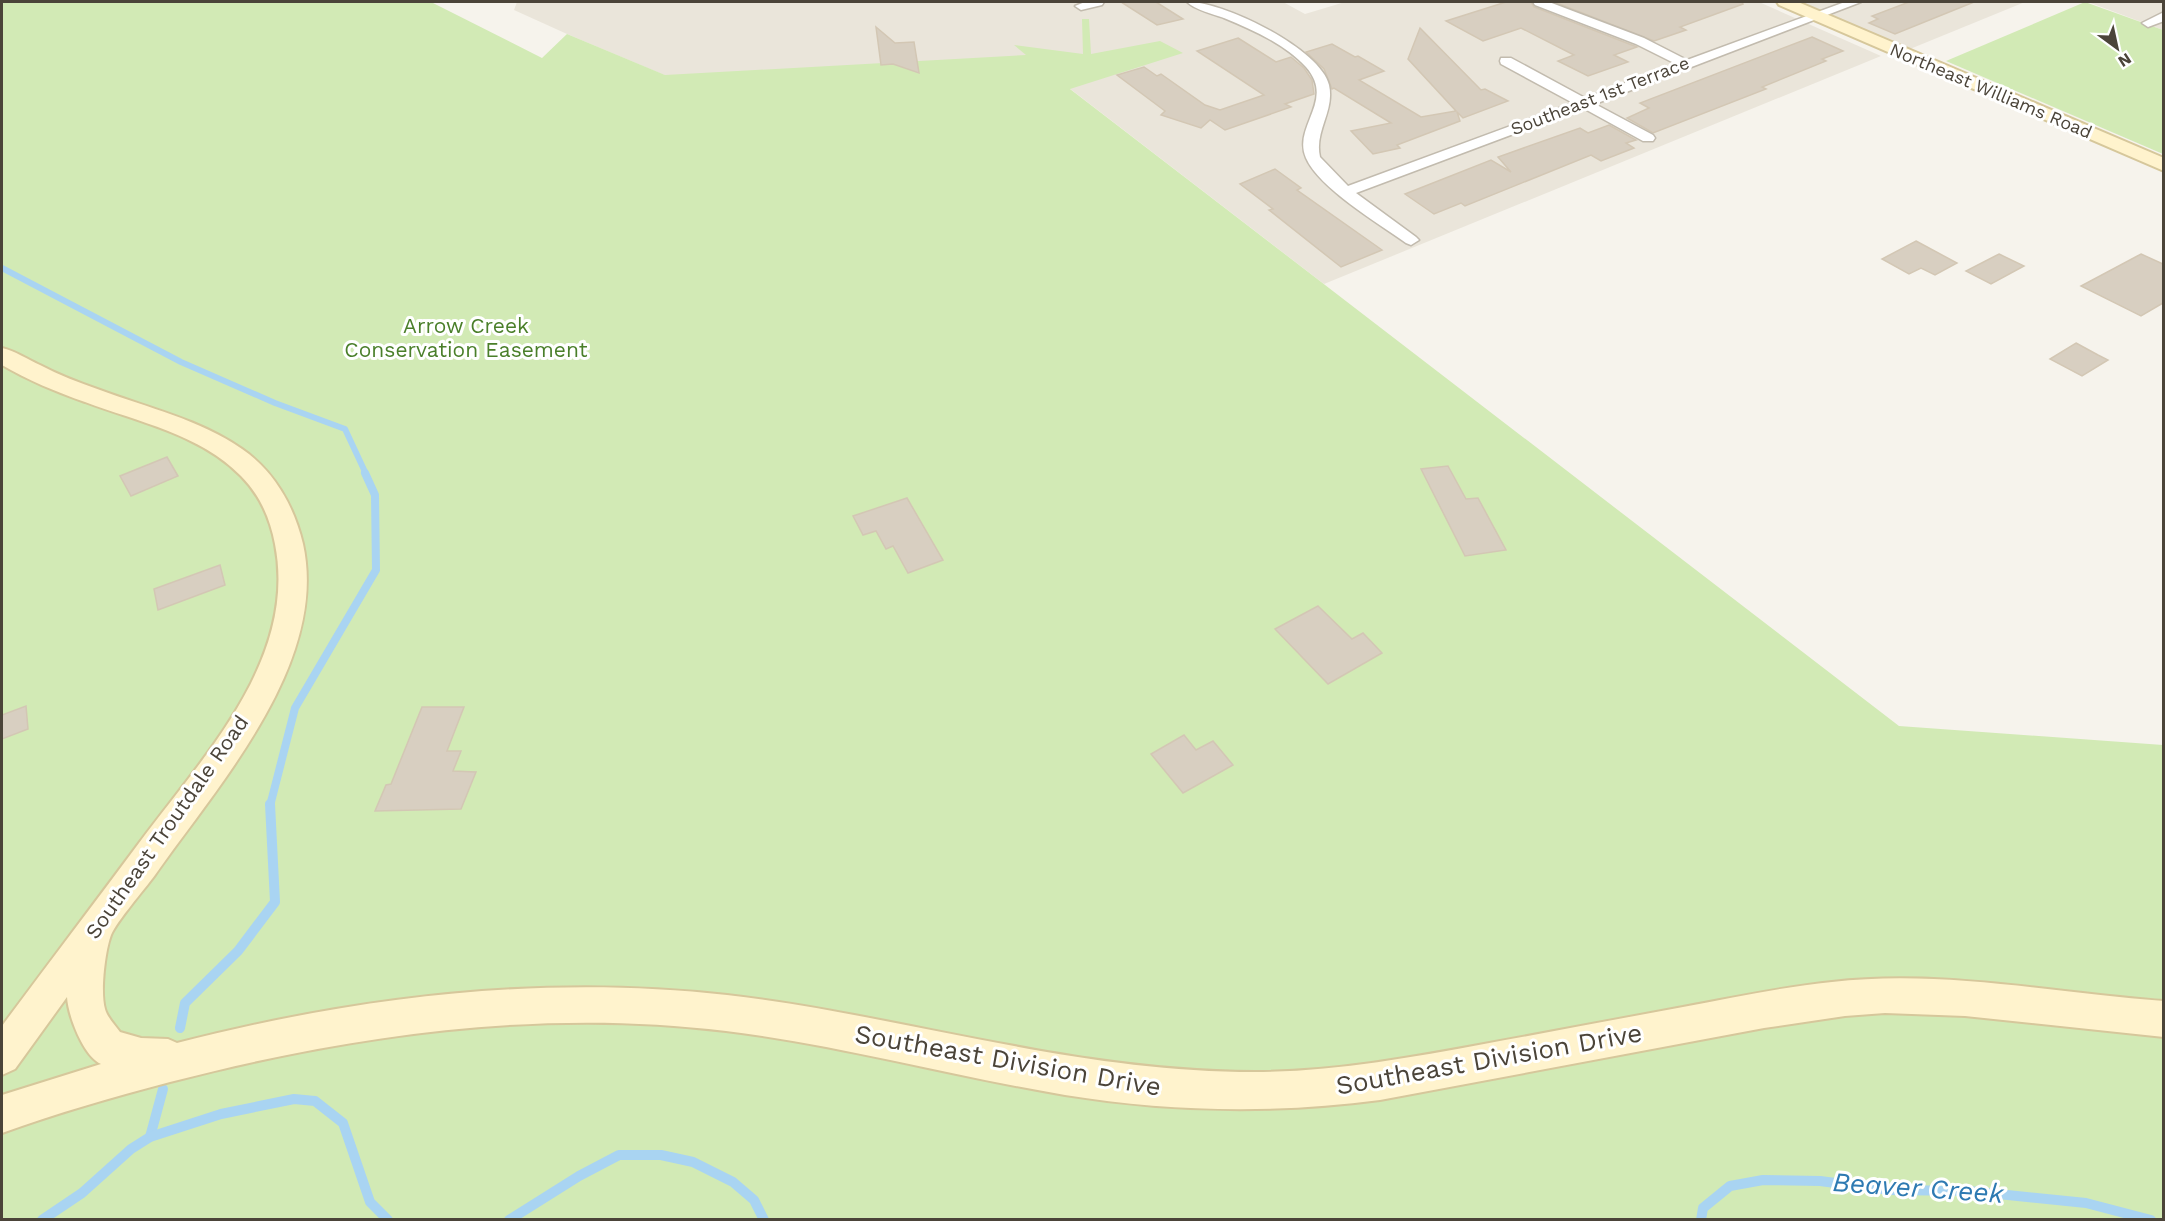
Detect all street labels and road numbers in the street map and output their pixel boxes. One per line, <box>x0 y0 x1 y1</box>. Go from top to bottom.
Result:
street label: Northeast Williams Road <box>1887 38 2095 143</box>
street label: Southeast 1st Terrace <box>1508 52 1692 139</box>
street label: Southeast Troutdale Road <box>80 710 253 943</box>
street label: Southeast Division Drive <box>1334 1017 1644 1101</box>
street label: Southeast Division Drive <box>853 1018 1163 1102</box>

